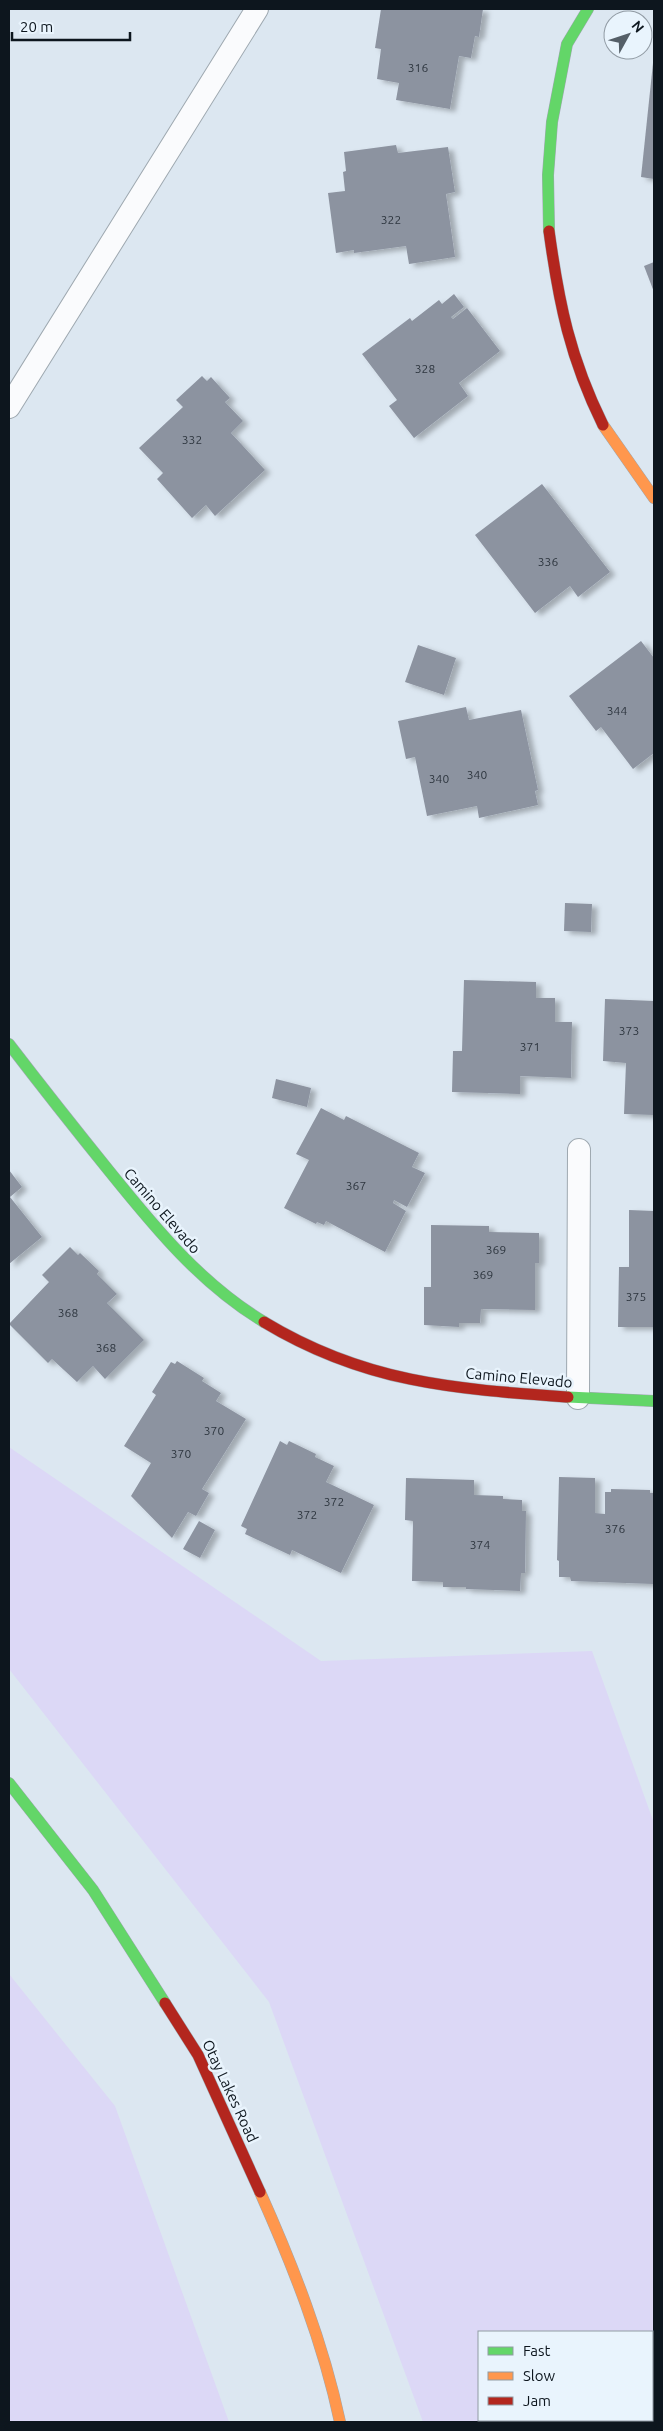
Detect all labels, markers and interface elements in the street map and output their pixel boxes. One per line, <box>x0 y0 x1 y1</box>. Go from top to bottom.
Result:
scale bar <box>12 10 130 42</box>
north arrow <box>603 10 653 60</box>
text: N <box>628 17 647 36</box>
text: 20 m <box>20 18 53 35</box>
house number: 316 <box>408 61 428 74</box>
house number: 322 <box>381 213 401 226</box>
house number: 328 <box>415 362 435 375</box>
house number: 332 <box>182 433 202 446</box>
house number: 336 <box>538 555 558 568</box>
house number: 344 <box>607 704 627 717</box>
house number: 340 <box>467 768 487 781</box>
house number: 340 <box>429 772 449 785</box>
house number: 373 <box>619 1024 639 1037</box>
house number: 371 <box>520 1040 540 1053</box>
street label: Camino Elevado <box>121 1165 204 1257</box>
house number: 367 <box>346 1179 366 1192</box>
house number: 369 <box>486 1243 506 1256</box>
house number: 369 <box>473 1268 493 1281</box>
house number: 375 <box>626 1290 646 1303</box>
house number: 368 <box>58 1306 78 1319</box>
house number: 368 <box>96 1341 116 1354</box>
street label: Camino Elevado <box>465 1364 573 1391</box>
house number: 370 <box>204 1424 224 1437</box>
house number: 370 <box>171 1447 191 1460</box>
house number: 372 <box>324 1495 344 1508</box>
house number: 372 <box>297 1508 317 1521</box>
house number: 376 <box>605 1522 625 1535</box>
house number: 374 <box>470 1538 490 1551</box>
street label: Otay Lakes Road <box>199 2037 262 2145</box>
legend <box>478 2331 653 2421</box>
text: Fast <box>523 2342 551 2359</box>
text: Slow <box>523 2367 556 2384</box>
text: Jam <box>523 2392 551 2409</box>

